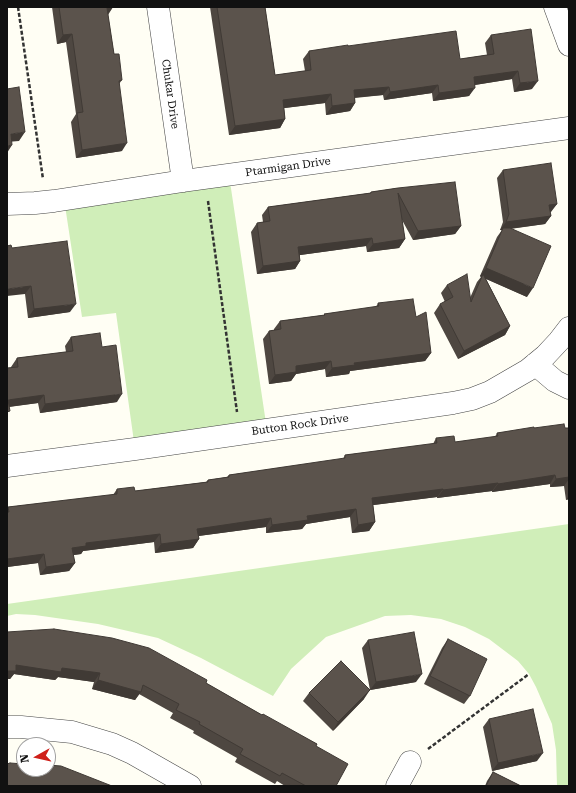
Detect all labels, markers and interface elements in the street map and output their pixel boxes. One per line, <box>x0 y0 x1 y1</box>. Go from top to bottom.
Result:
street label: Chukar Drive <box>159 58 181 130</box>
street label: Ptarmigan Drive <box>244 154 332 180</box>
street label: Button Rock Drive <box>251 412 349 438</box>
north arrow <box>16 737 56 777</box>
text: N <box>18 754 32 764</box>

